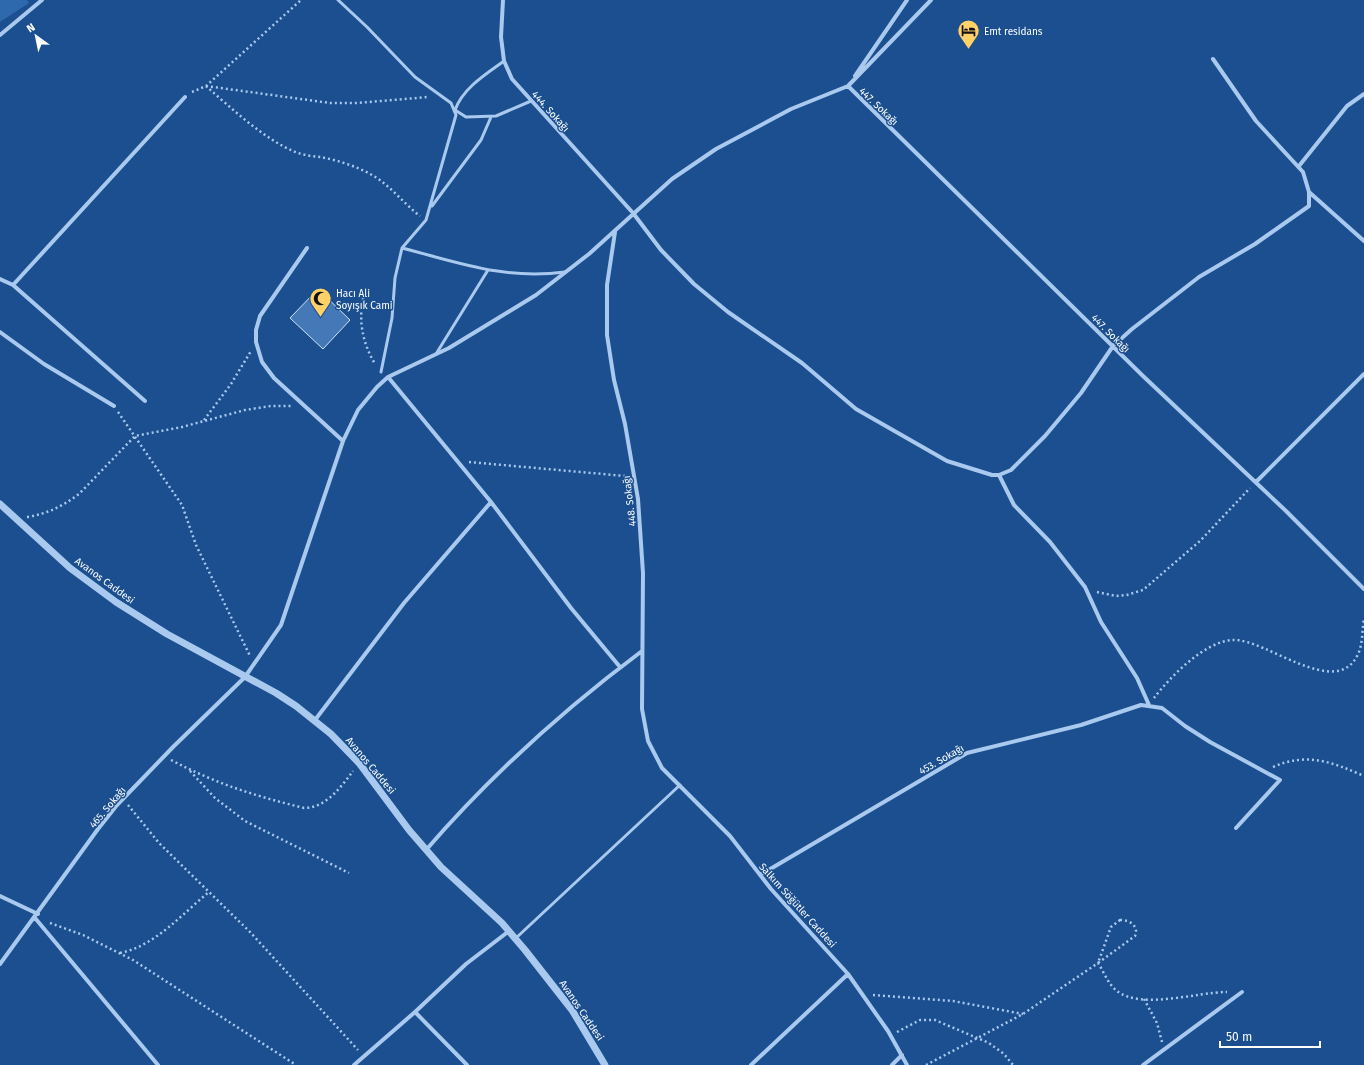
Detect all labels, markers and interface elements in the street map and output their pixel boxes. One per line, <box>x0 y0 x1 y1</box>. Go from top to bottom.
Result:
north arrow <box>16 16 56 56</box>
hotel icon: Emt residans <box>955 18 981 51</box>
text: N <box>24 21 37 35</box>
place label: Emt residans <box>984 26 1043 38</box>
street label: 447. Sokağı <box>856 85 900 128</box>
street label: 444. Sokağı <box>529 89 572 135</box>
mosque icon: Hacı Ali Soyışık Cami <box>307 286 333 319</box>
place label: Hacı Ali Soyışık Cami <box>336 288 393 312</box>
street label: 447. Sokağı <box>1089 312 1132 355</box>
street label: 448. Sokağı <box>621 475 639 527</box>
street label: Avanos Caddesi <box>72 555 137 607</box>
street label: Avanos Caddesi <box>343 735 398 797</box>
street label: 453. Sokağı <box>917 742 966 778</box>
street label: 465. Sokağı <box>87 785 129 831</box>
street label: Salkım Söğütler Caddesi <box>756 861 838 950</box>
street label: Avanos Caddesi <box>556 978 606 1043</box>
scale bar <box>1220 1023 1320 1049</box>
text: 50 m <box>1226 1030 1252 1044</box>

